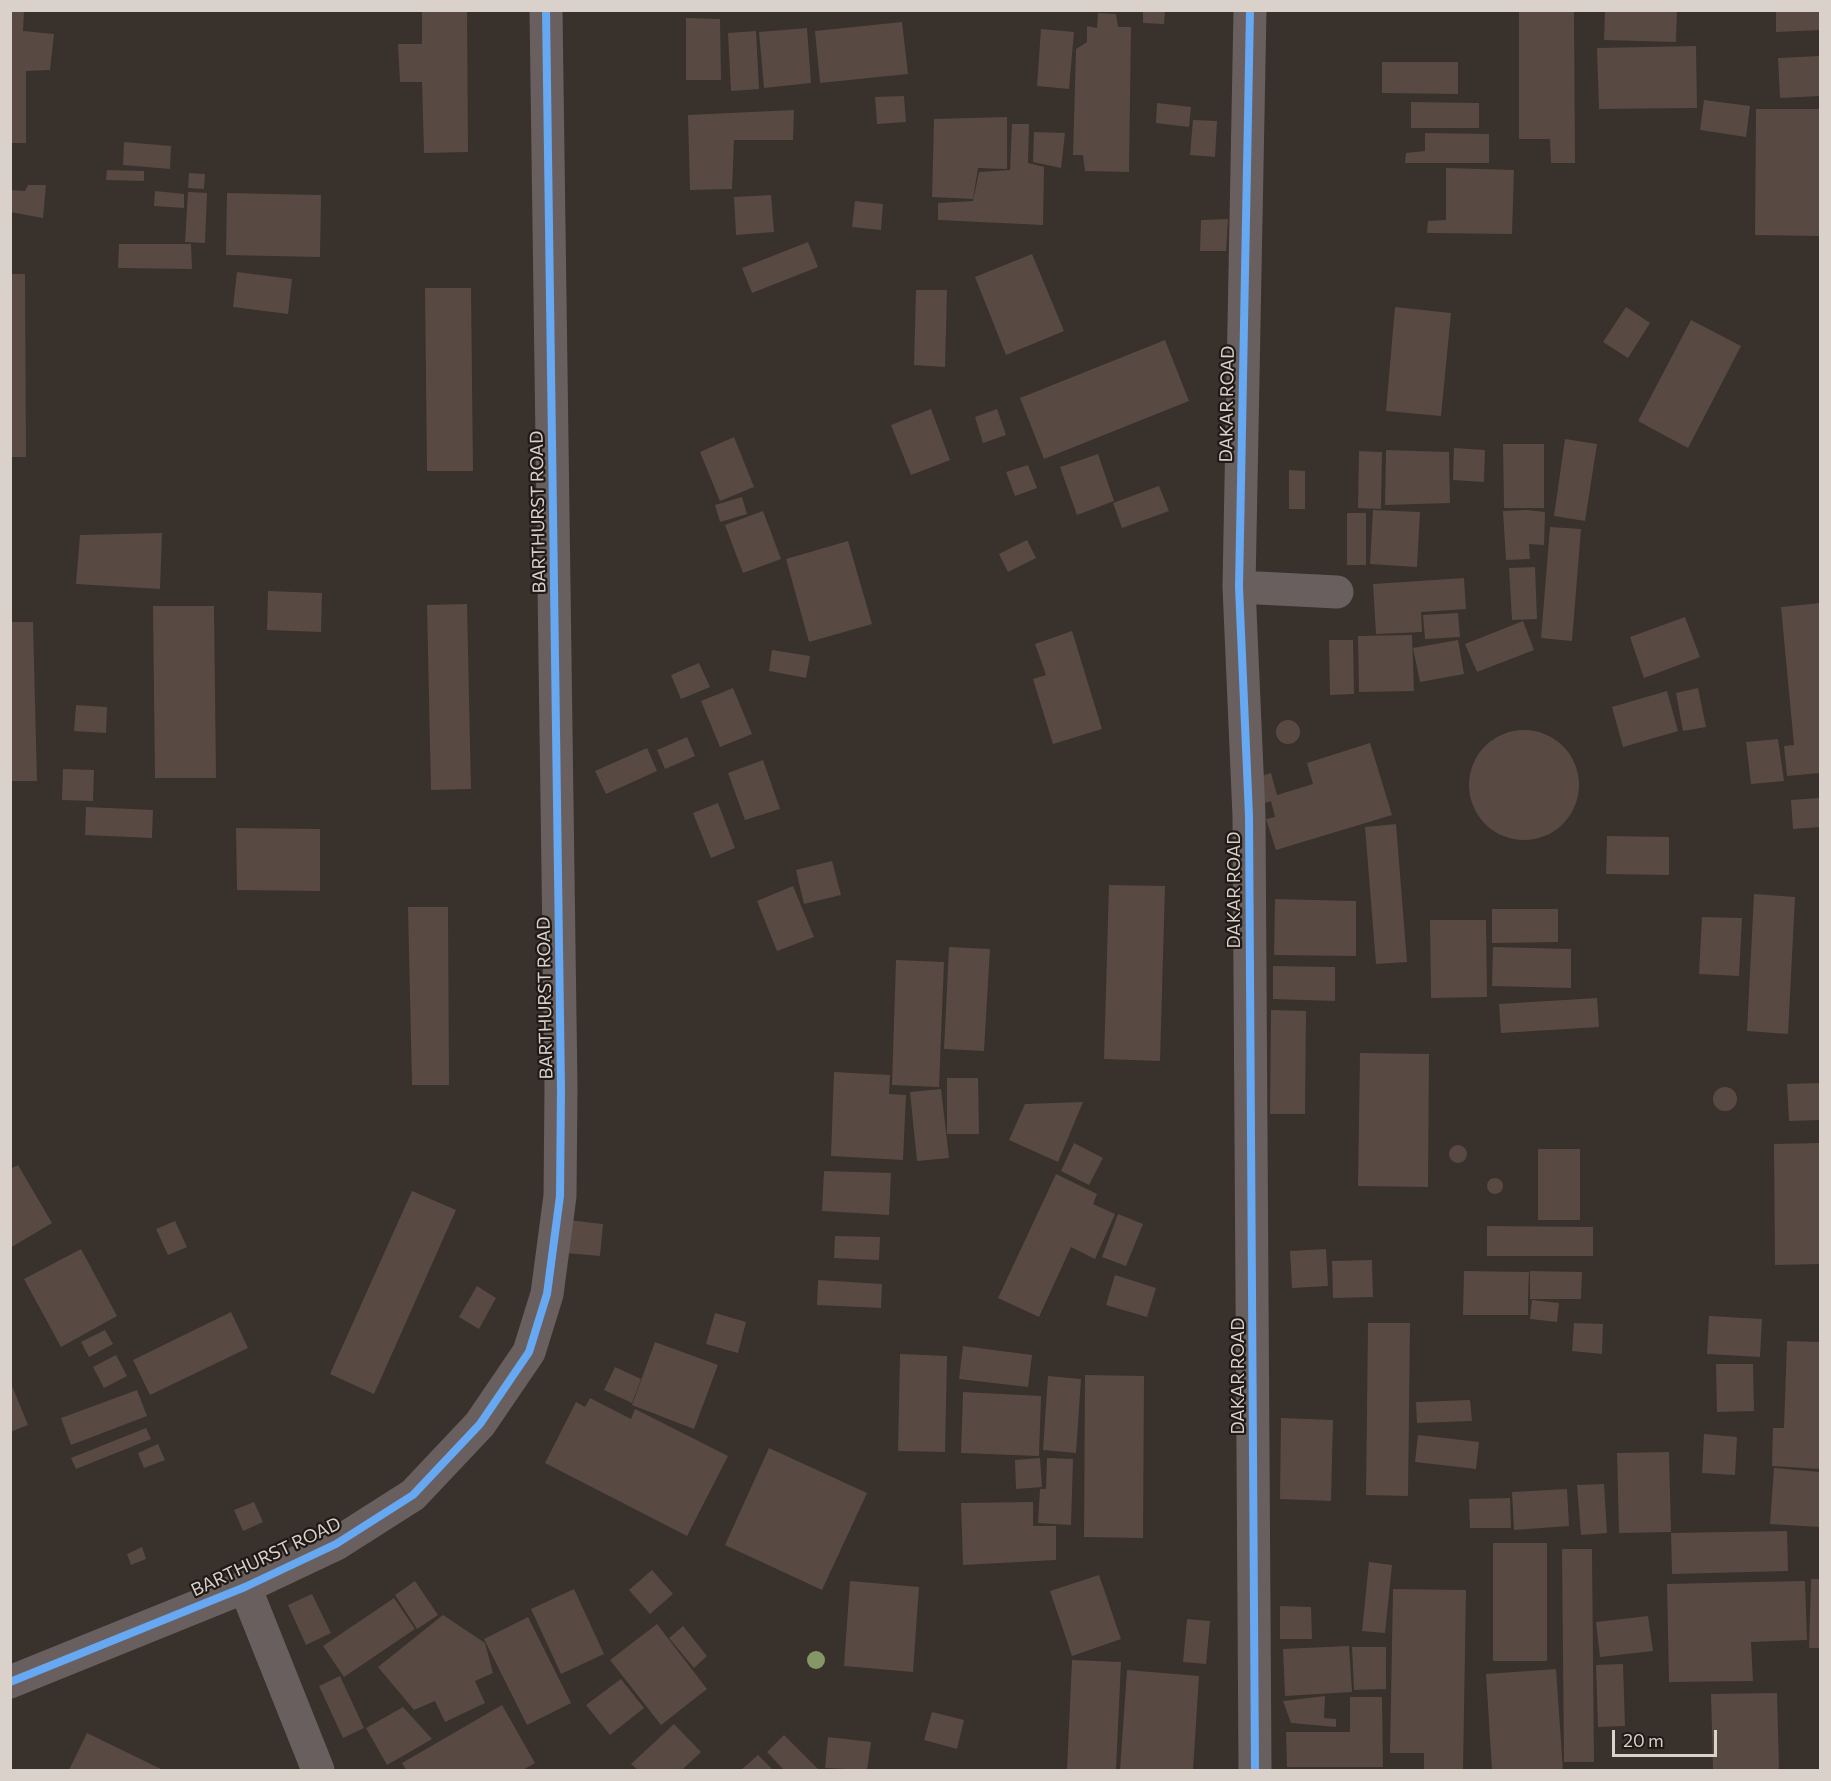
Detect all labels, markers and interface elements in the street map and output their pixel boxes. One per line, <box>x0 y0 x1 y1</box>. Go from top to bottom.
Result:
street label: DAKAR ROAD <box>1215 345 1239 463</box>
street label: BARTHURST ROAD <box>526 430 550 594</box>
street label: DAKAR ROAD <box>1223 832 1245 948</box>
street label: BARTHURST ROAD <box>533 916 557 1080</box>
street label: DAKAR ROAD <box>1227 1318 1249 1434</box>
street label: BARTHURST ROAD <box>188 1513 344 1601</box>
scale bar <box>1615 1718 1720 1756</box>
text: 20 m <box>1623 1729 1664 1751</box>

